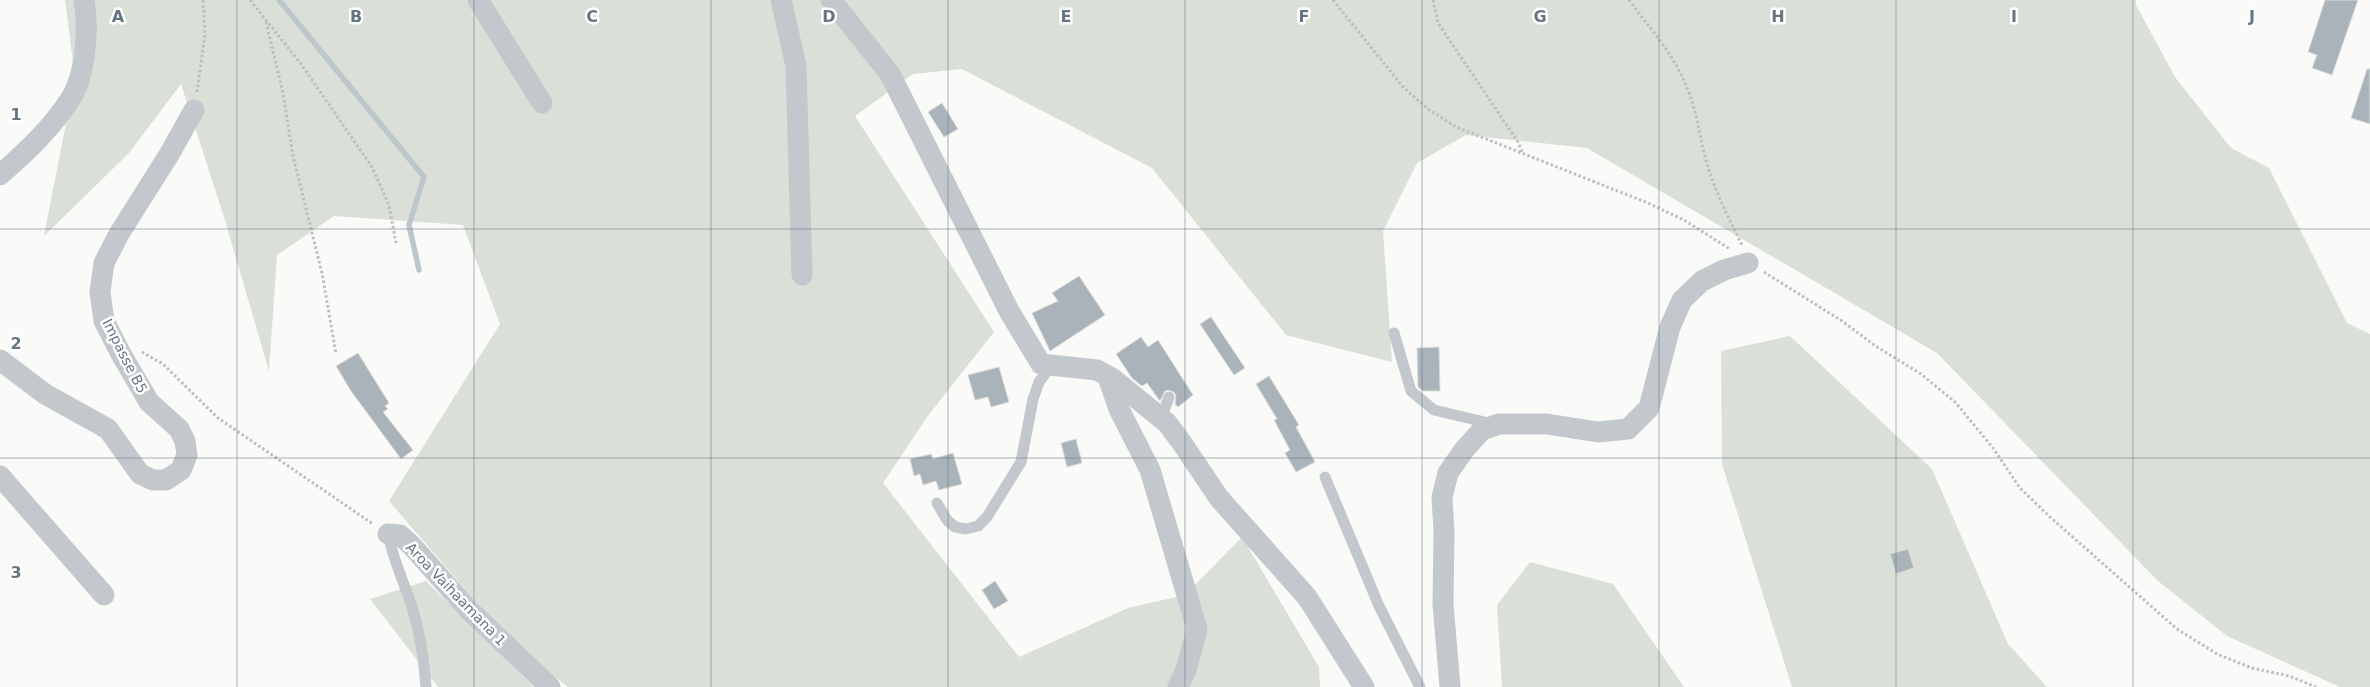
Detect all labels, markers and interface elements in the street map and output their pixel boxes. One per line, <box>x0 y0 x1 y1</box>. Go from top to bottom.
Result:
text: A <box>112 7 125 26</box>
text: B <box>350 7 362 26</box>
text: C <box>586 7 598 26</box>
text: D <box>822 7 836 26</box>
text: E <box>1061 7 1071 26</box>
text: F <box>1299 7 1309 26</box>
text: G <box>1533 7 1547 26</box>
text: H <box>1771 7 1785 26</box>
text: I <box>2011 7 2017 26</box>
text: J <box>2248 7 2255 26</box>
text: 1 <box>10 105 22 124</box>
street label: Impasse B5 <box>99 316 151 396</box>
text: 2 <box>10 334 22 353</box>
street label: Aroa Vaihaamana 1 <box>403 539 509 649</box>
text: 3 <box>10 563 22 582</box>

